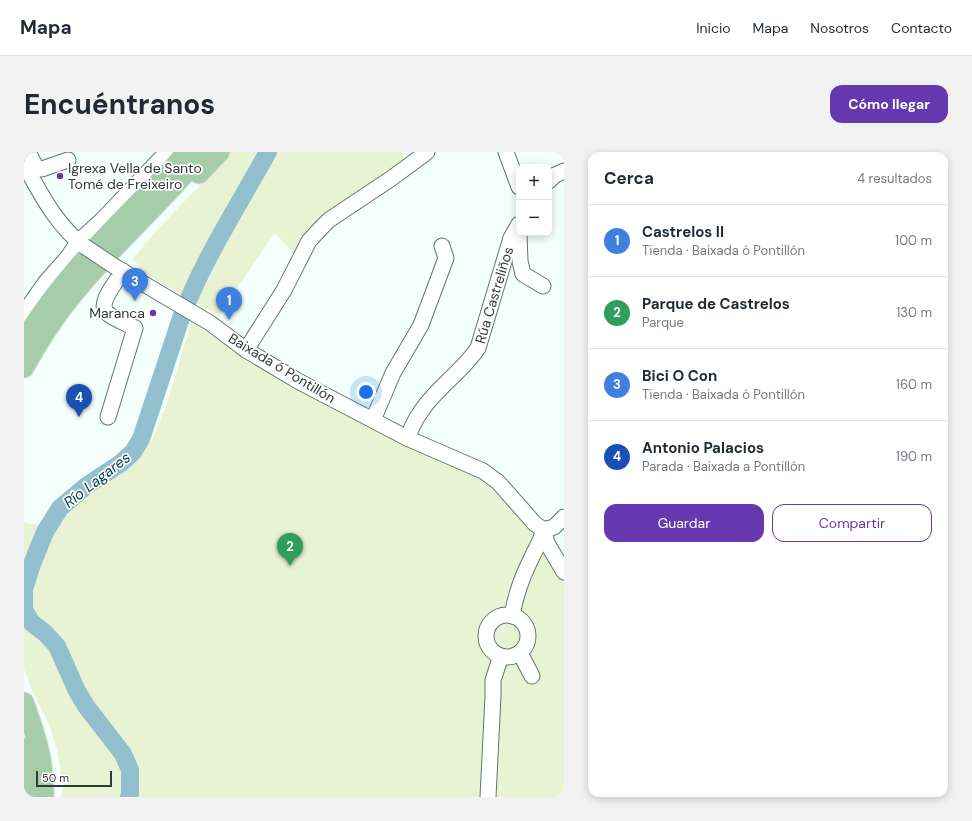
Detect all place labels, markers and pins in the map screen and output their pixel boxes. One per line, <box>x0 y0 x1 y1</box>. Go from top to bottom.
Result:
place label: Igrexa Vella de Santo Tomé de Freixeiro <box>68 159 202 193</box>
marker: Igrexa Vella de Santo Tomé de Freixeiro <box>55 171 65 181</box>
pin: 3 <box>122 268 148 301</box>
pin: 1 <box>216 287 242 320</box>
place label: Maranca <box>89 304 145 322</box>
marker: Maranca <box>148 308 158 318</box>
pin: 4 <box>66 384 92 417</box>
pin: 2 <box>277 533 303 566</box>

